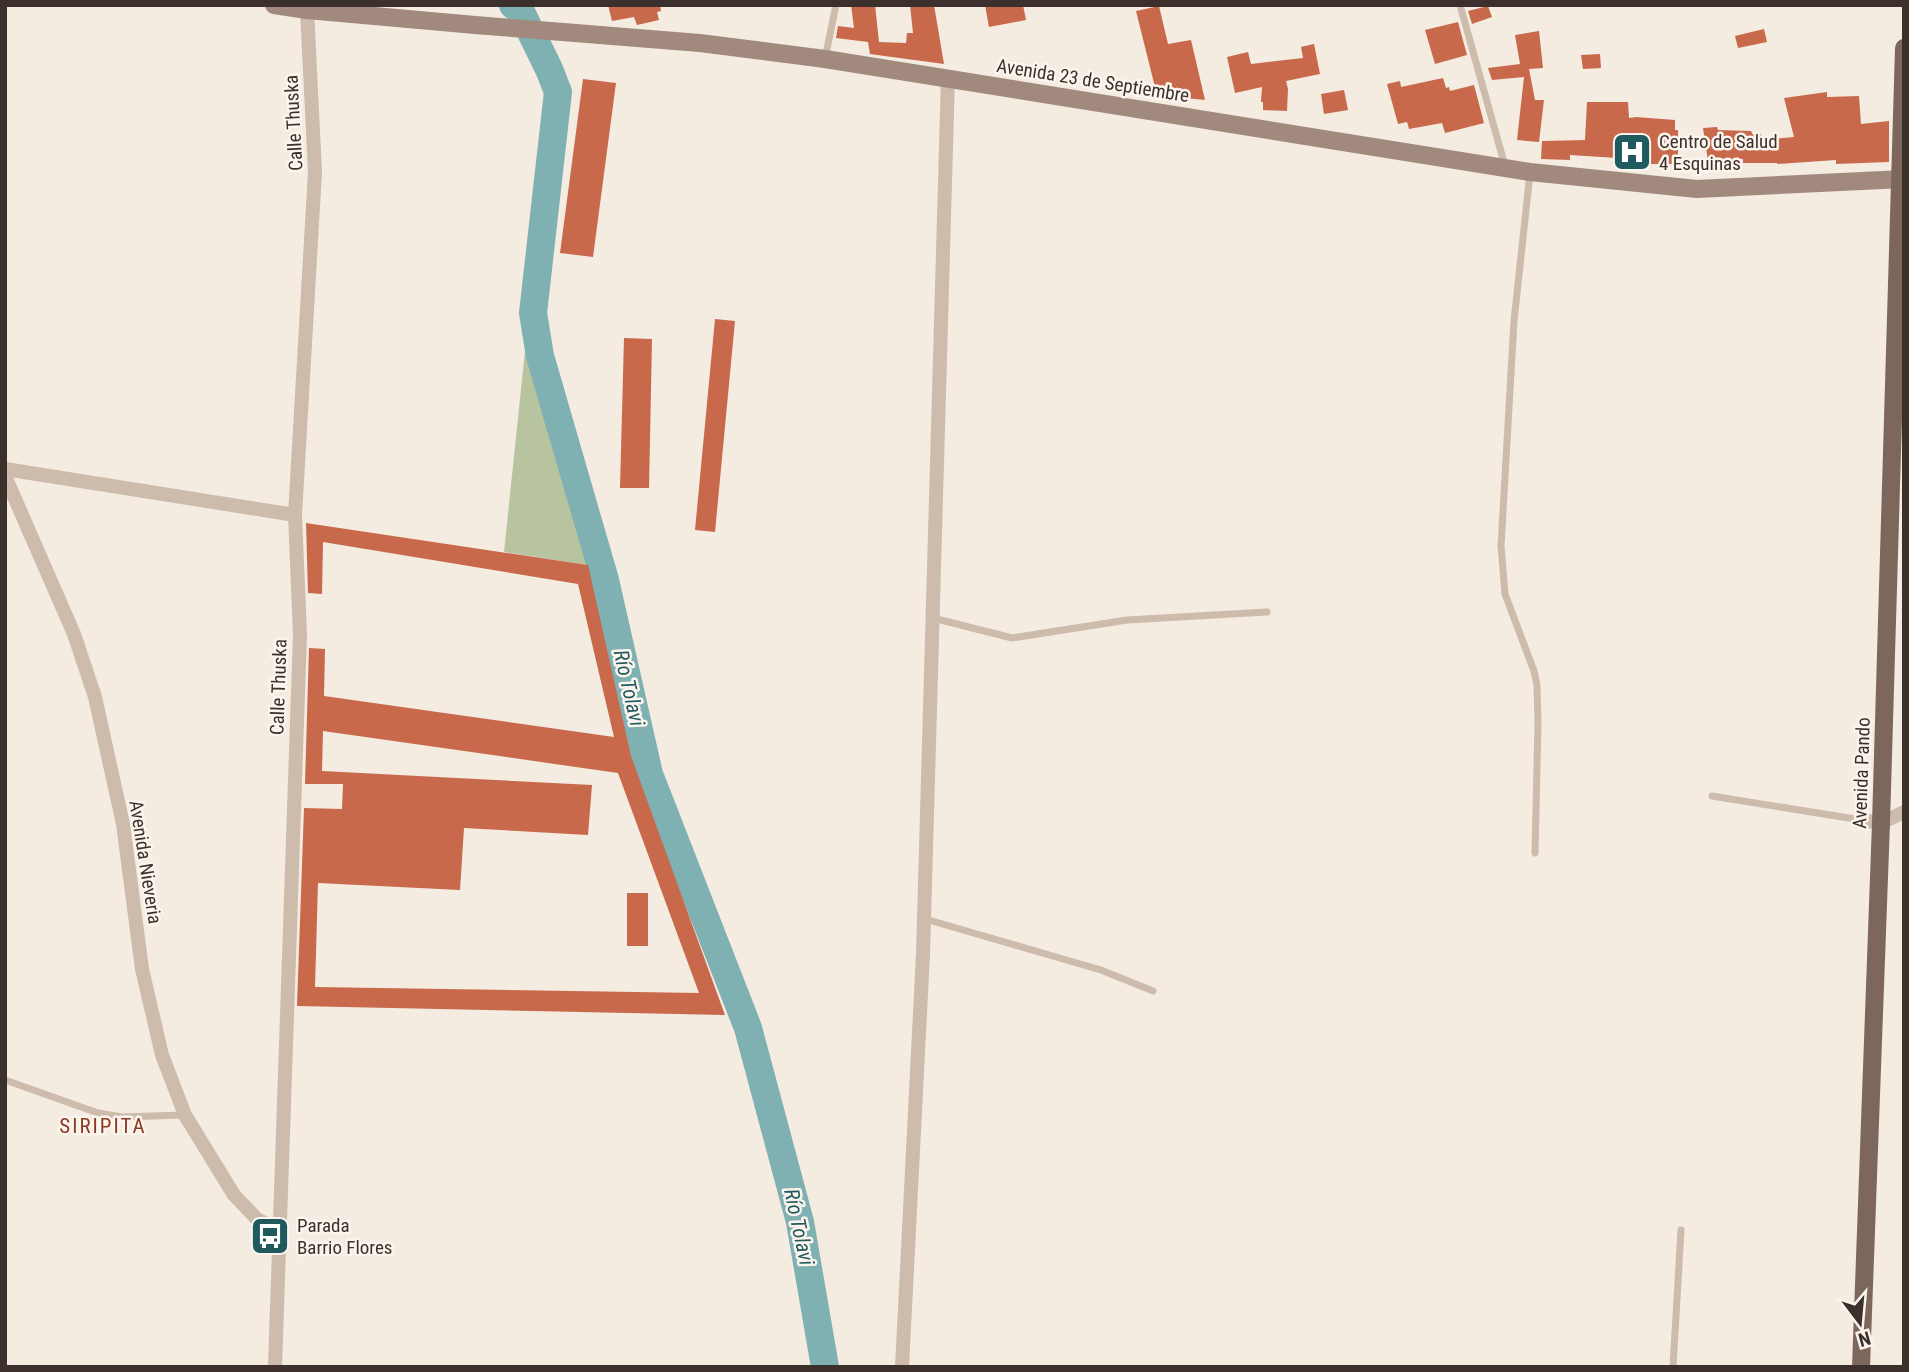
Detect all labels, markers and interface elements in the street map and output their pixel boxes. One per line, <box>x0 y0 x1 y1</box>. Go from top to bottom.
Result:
street label: Avenida 23 de Septiembre <box>995 54 1191 107</box>
street label: Calle Thuska <box>280 74 307 172</box>
place label: Centro de Salud 4 Esquinas <box>1659 130 1778 175</box>
hospital icon: Centro de Salud 4 Esquinas <box>1611 131 1653 173</box>
street label: Calle Thuska <box>265 639 292 735</box>
water label: Río Tolavi <box>609 647 650 729</box>
street label: Avenida Pando <box>1848 717 1875 829</box>
street label: Avenida Nieveria <box>124 799 167 926</box>
district label: SIRIPITA <box>59 1114 147 1138</box>
water label: Río Tolavi <box>779 1187 819 1268</box>
place label: Parada Barrio Flores <box>297 1214 393 1259</box>
bus stop icon: Parada Barrio Flores <box>249 1215 291 1257</box>
north arrow <box>1825 1288 1895 1358</box>
text: N <box>1856 1326 1873 1352</box>

